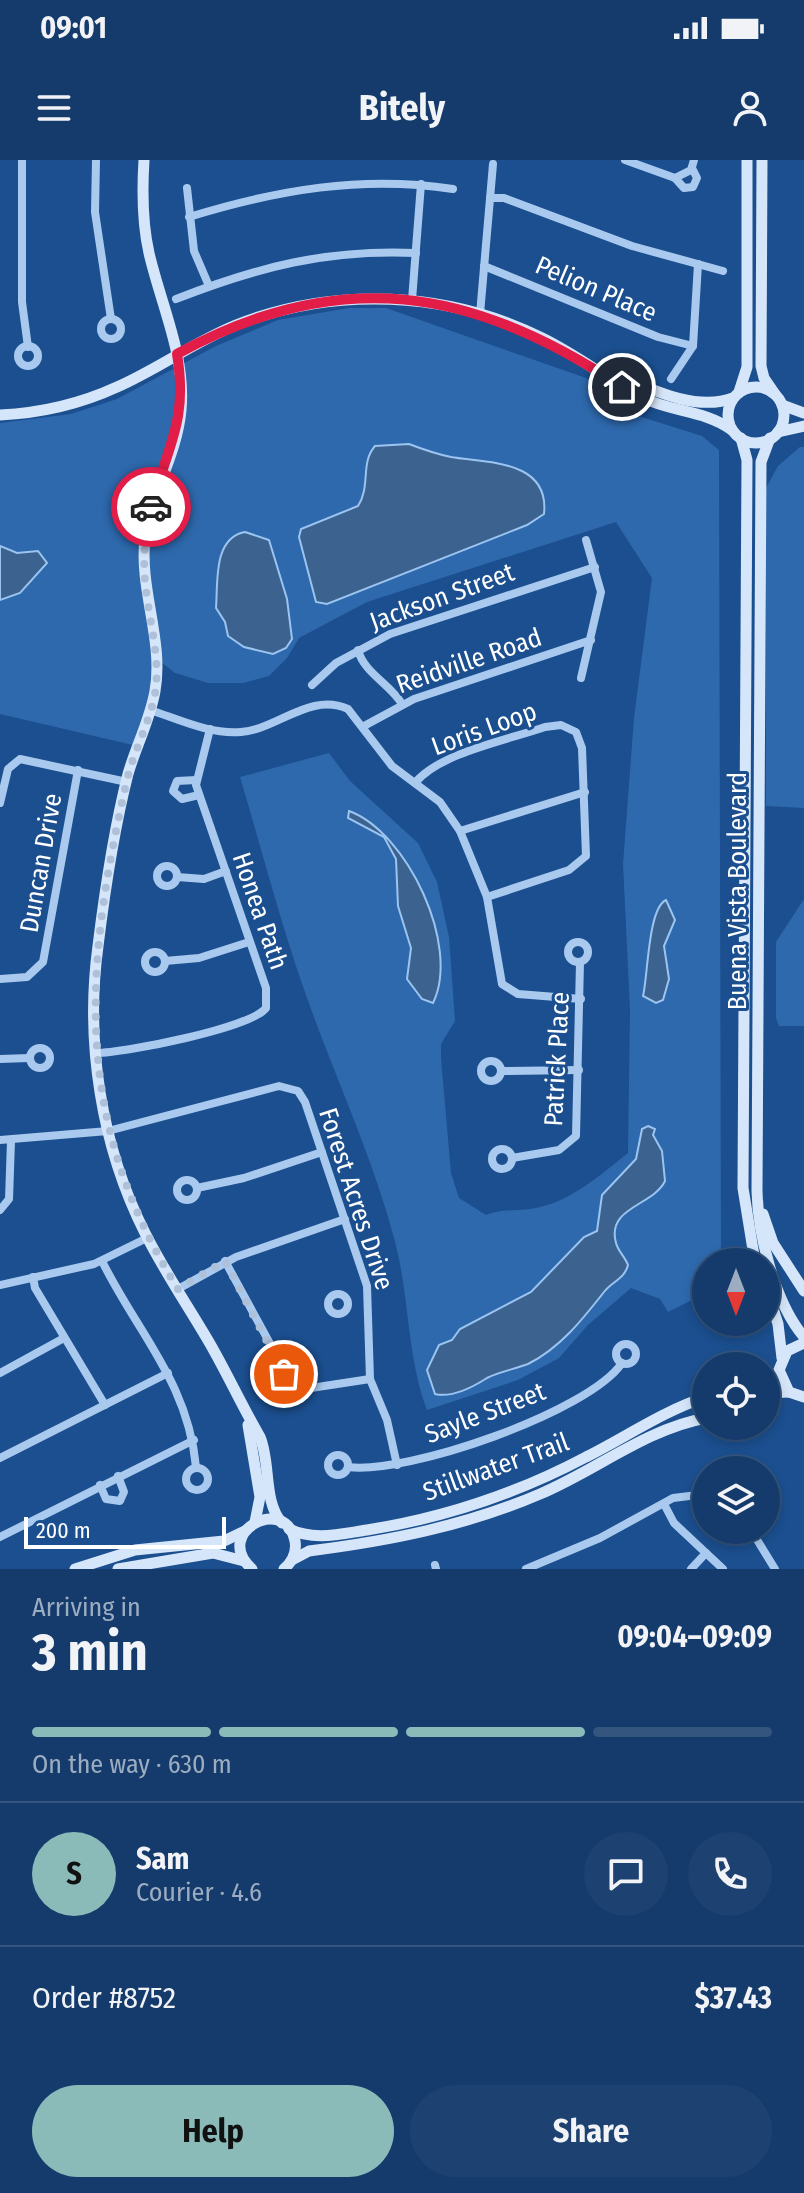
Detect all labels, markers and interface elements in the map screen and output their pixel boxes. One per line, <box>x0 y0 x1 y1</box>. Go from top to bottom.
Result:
text: 09:01 <box>40 10 107 46</box>
icon: menu <box>32 86 76 130</box>
text: Bitely <box>359 86 445 130</box>
icon: person <box>728 86 772 130</box>
street label: Pelion Place <box>531 250 661 328</box>
pin <box>588 353 656 421</box>
icon: home <box>600 365 644 409</box>
courier <box>111 467 191 547</box>
icon: car <box>129 485 173 529</box>
street label: Jackson Street <box>366 556 519 637</box>
street label: Reidville Road <box>392 622 546 700</box>
street label: Loris Loop <box>427 696 541 762</box>
street label: Buena Vista Boulevard <box>722 772 753 1010</box>
street label: Duncan Drive <box>14 791 68 935</box>
street label: Honea Path <box>226 848 294 974</box>
street label: Patrick Place <box>538 991 576 1127</box>
street label: Forest Acres Drive <box>312 1104 400 1294</box>
north arrow <box>692 1248 780 1336</box>
map controls <box>692 1248 780 1544</box>
pin <box>250 1340 318 1408</box>
icon: bag <box>262 1352 306 1396</box>
button: locate <box>692 1352 780 1440</box>
street label: Sayle Street <box>420 1376 550 1450</box>
street label: Stillwater Trail <box>419 1426 573 1508</box>
button: layers <box>692 1456 780 1544</box>
scale bar <box>24 1513 226 1549</box>
text: 200 m <box>36 1517 91 1544</box>
text: Arriving in <box>32 1592 141 1623</box>
text: 09:04–09:09 <box>617 1619 772 1655</box>
text: 3 min <box>32 1621 148 1684</box>
text: On the way · 630 m <box>32 1749 232 1780</box>
button: chat <box>584 1832 668 1916</box>
button: phone <box>688 1832 772 1916</box>
text: Sam <box>136 1841 189 1877</box>
text: S <box>66 1856 82 1892</box>
text: Courier · 4.6 <box>136 1877 262 1908</box>
text: Order #8752 <box>32 1980 176 2016</box>
text: $37.43 <box>695 1980 772 2016</box>
button: Help <box>32 2085 394 2177</box>
button: Share <box>410 2085 772 2177</box>

